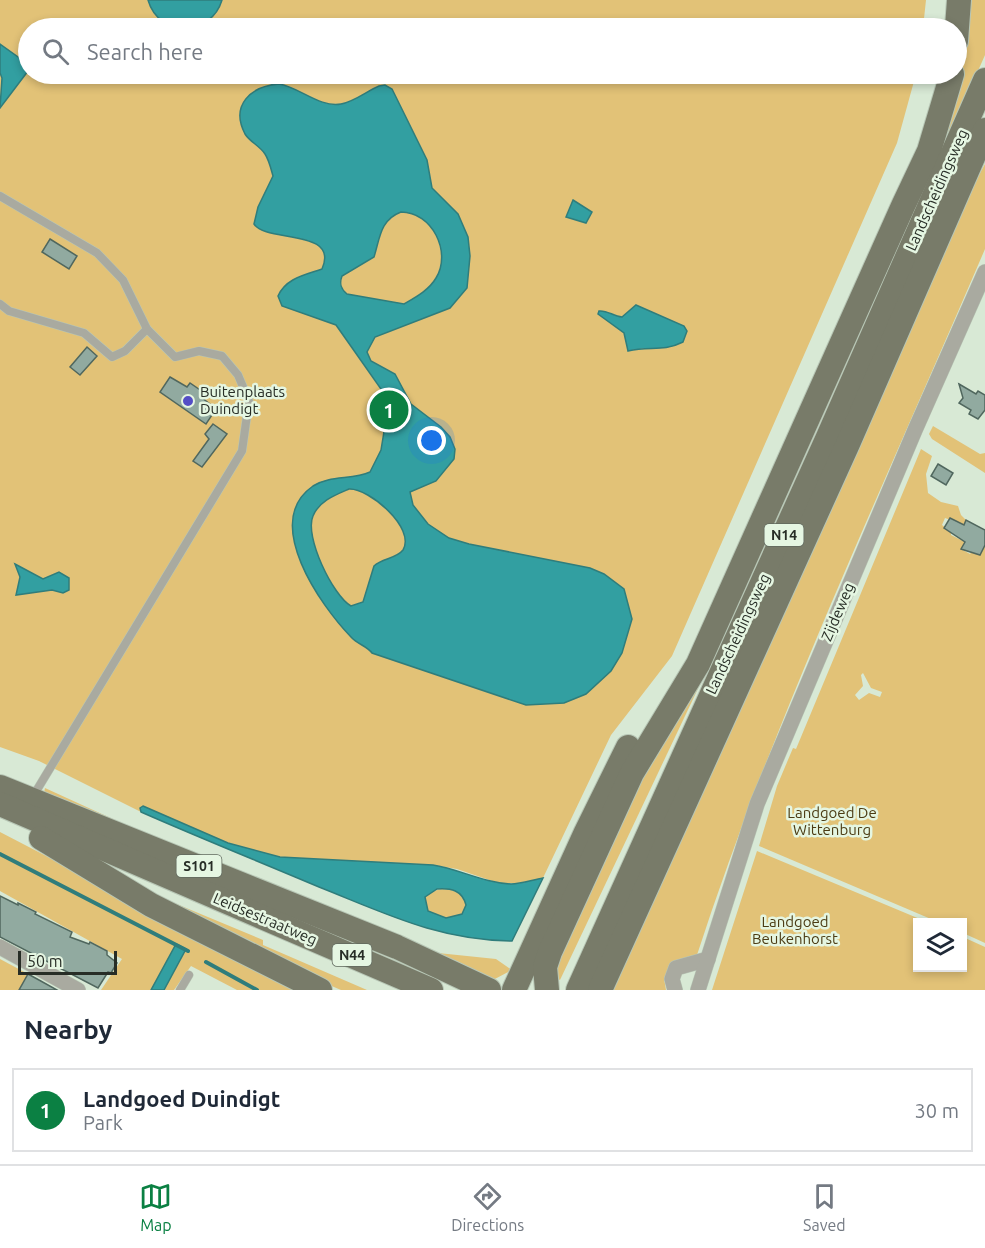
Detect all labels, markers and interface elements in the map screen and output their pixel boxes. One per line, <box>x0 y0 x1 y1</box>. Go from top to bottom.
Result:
search box <box>18 18 967 84</box>
icon: search <box>39 35 72 68</box>
text: Search here <box>87 39 203 64</box>
street label: Landscheidingsweg <box>902 126 971 253</box>
place label: Buitenplaats Duindigt <box>200 383 285 417</box>
pin: 1 <box>370 388 408 432</box>
marker: Buitenplaats Duindigt <box>181 394 195 408</box>
your location <box>417 426 446 455</box>
road number: N14 <box>764 524 804 546</box>
street label: Landscheidingsweg <box>702 571 773 697</box>
street label: Zijdeweg <box>818 580 857 643</box>
park label: Landgoed De Wittenburg <box>787 804 877 838</box>
road number: S101 <box>176 855 222 877</box>
street label: Leidsestraatweg <box>211 889 320 948</box>
park label: Landgoed Beukenhorst <box>752 913 838 947</box>
map controls <box>913 918 967 972</box>
button: layers <box>913 918 967 972</box>
road number: N44 <box>332 944 372 966</box>
scale bar <box>18 948 117 976</box>
text: 50 m <box>27 952 63 970</box>
text: Nearby <box>24 1015 112 1044</box>
text: Landgoed Duindigt <box>83 1086 280 1111</box>
text: 1 <box>40 1099 51 1122</box>
text: 30 m <box>915 1099 959 1122</box>
text: Park <box>83 1111 123 1134</box>
tab: Map <box>139 1180 172 1234</box>
tab: Directions <box>451 1180 524 1234</box>
tab: Saved <box>803 1180 846 1234</box>

